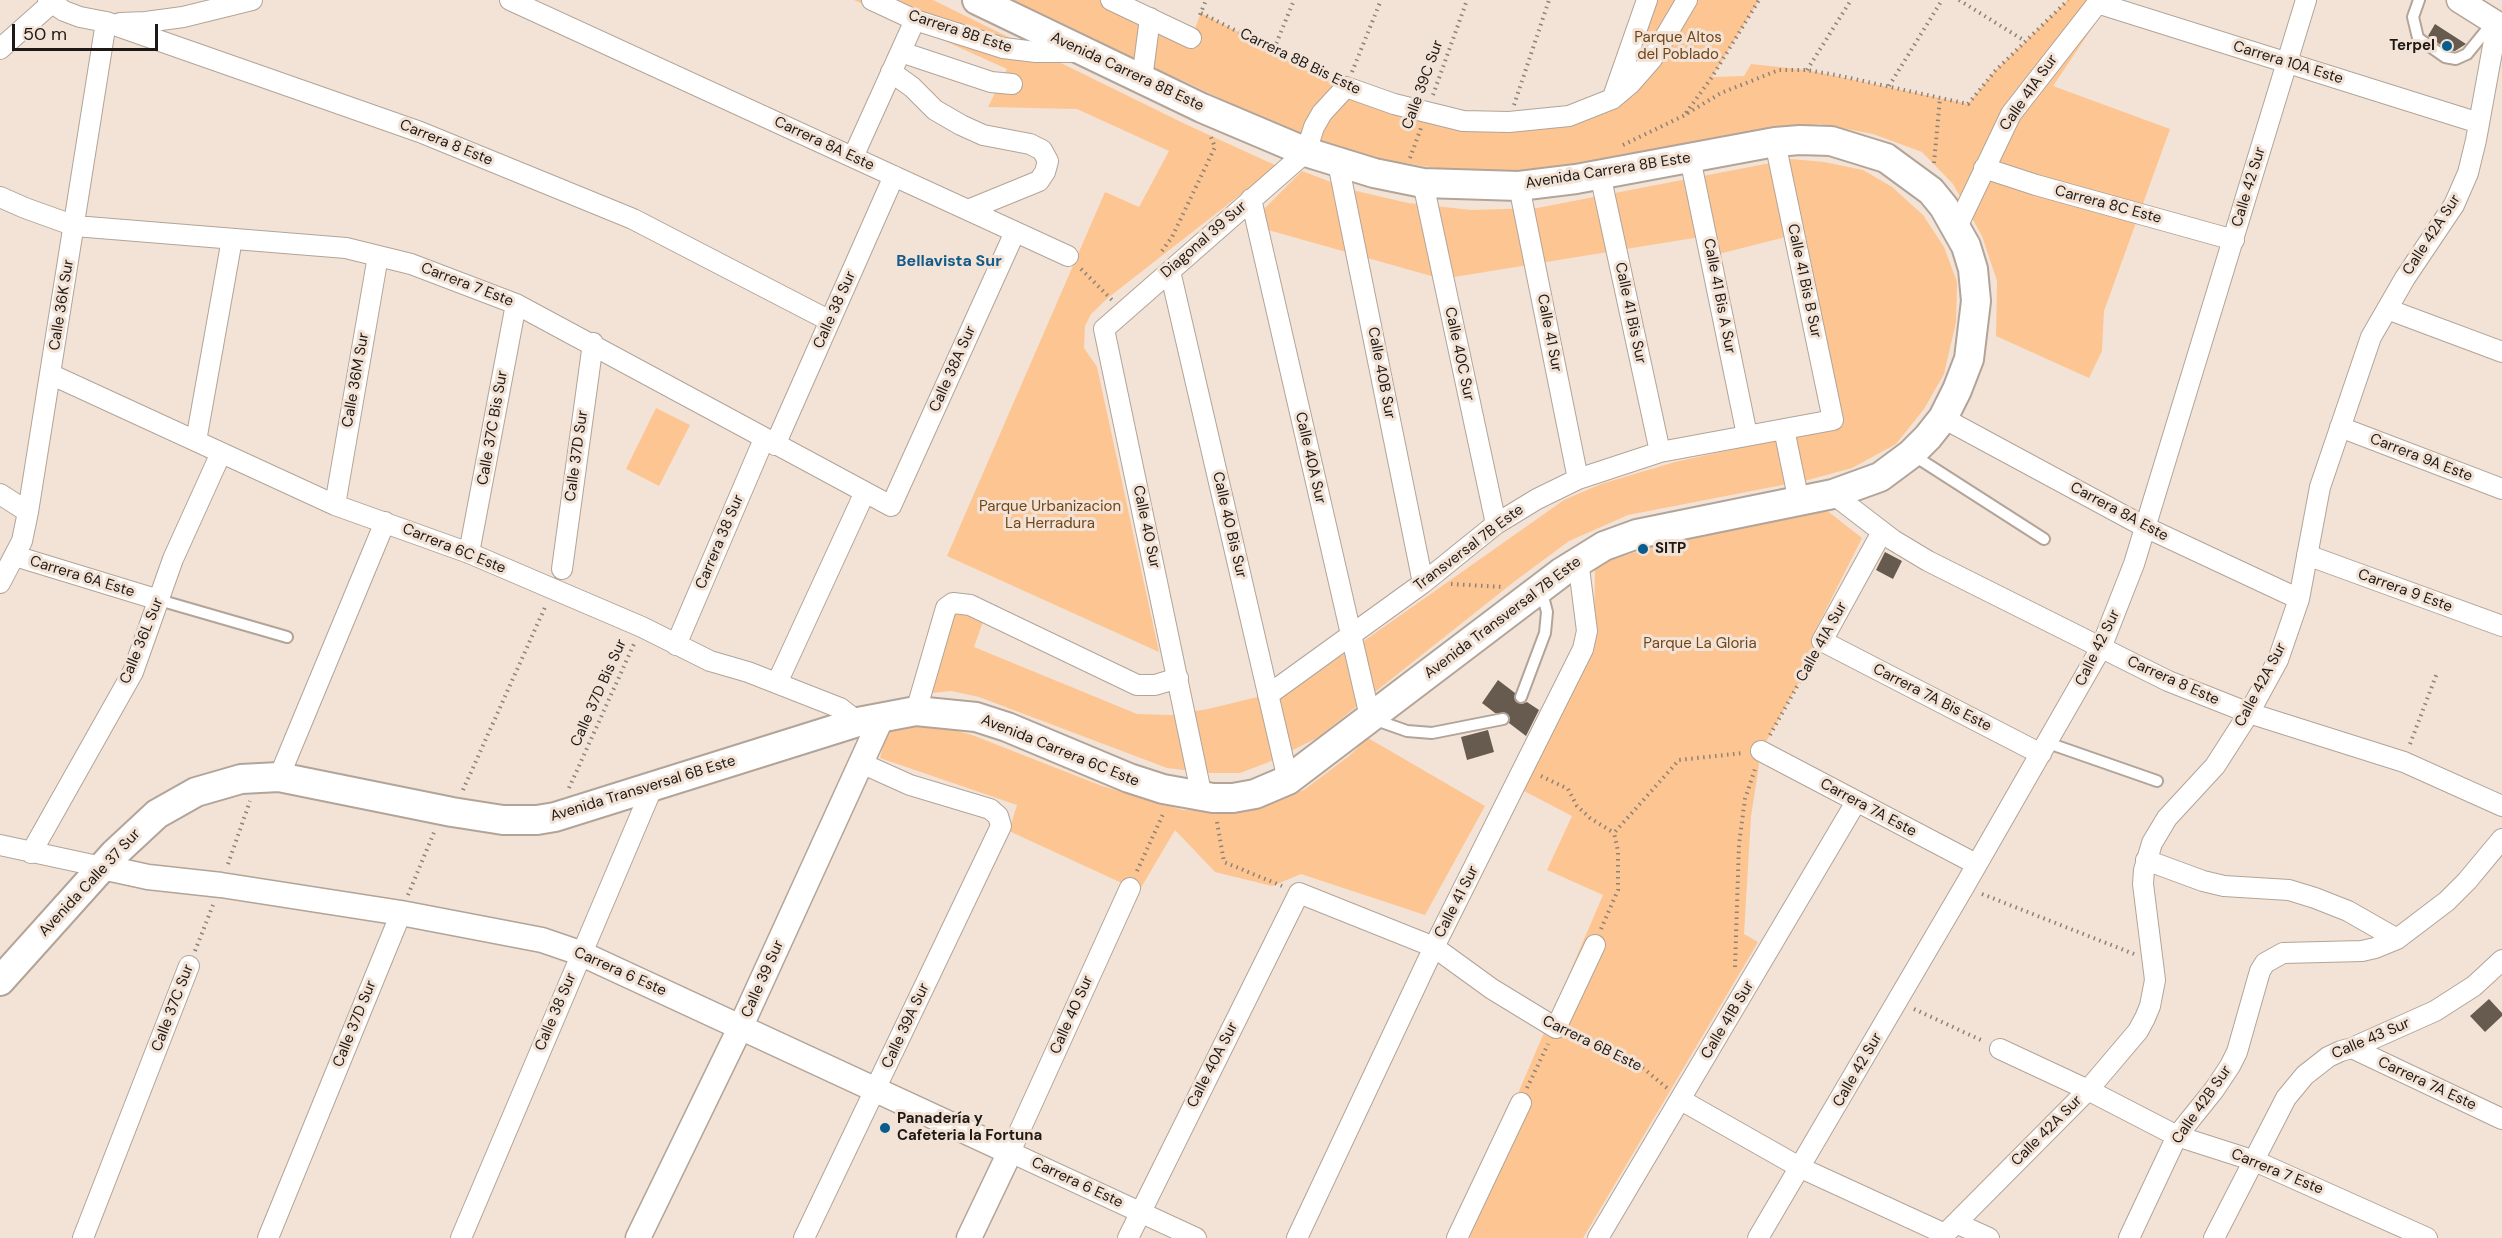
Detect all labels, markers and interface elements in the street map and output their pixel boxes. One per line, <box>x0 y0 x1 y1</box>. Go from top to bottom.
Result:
street label: Carrera 8B Este <box>906 7 1014 57</box>
scale bar <box>15 12 160 50</box>
text: 50 m <box>23 22 67 46</box>
street label: Carrera 8B Bis Este <box>1237 25 1363 99</box>
street label: Avenida Carrera 8B Este <box>1048 29 1206 115</box>
park label: Parque Altos del Poblado <box>1634 29 1722 64</box>
place label: Terpel <box>2389 37 2435 55</box>
street label: Calle 39C Sur <box>1399 38 1447 132</box>
street label: Carrera 10A Este <box>2231 38 2345 88</box>
marker: Terpel <box>2440 39 2454 53</box>
street label: Calle 41A Sur <box>1996 52 2062 134</box>
street label: Carrera 8A Este <box>771 113 877 175</box>
street label: Carrera 8 Este <box>397 116 495 170</box>
street label: Calle 42 Sur <box>2228 145 2270 229</box>
street label: Avenida Carrera 8B Este <box>1524 149 1692 193</box>
street label: Carrera 8C Este <box>2053 182 2163 228</box>
street label: Calle 42A Sur <box>2399 191 2465 279</box>
street label: Diagonal 39 Sur <box>1157 198 1251 282</box>
street label: Calle 41 Bis B Sur <box>1783 222 1825 340</box>
street label: Calle 41 Bis A Sur <box>1699 237 1739 355</box>
district label: Bellavista Sur <box>896 252 1002 272</box>
street label: Calle 36K Sur <box>46 258 78 352</box>
street label: Carrera 7 Este <box>418 259 516 311</box>
street label: Calle 41 Bis Sur <box>1610 261 1650 365</box>
street label: Calle 38 Sur <box>810 268 860 352</box>
street label: Calle 41 Sur <box>1533 293 1565 373</box>
street label: Calle 40C Sur <box>1440 306 1478 402</box>
street label: Calle 38A Sur <box>926 323 980 415</box>
street label: Calle 40B Sur <box>1363 325 1399 421</box>
street label: Calle 36M Sur <box>339 331 373 429</box>
street label: Calle 37C Bis Sur <box>474 369 512 487</box>
street label: Calle 37D Sur <box>562 409 592 503</box>
street label: Calle 40A Sur <box>1291 410 1329 506</box>
street label: Carrera 9A Este <box>2367 430 2475 486</box>
street label: Calle 40 Bis Sur <box>1208 470 1250 580</box>
street label: Carrera 8A Este <box>2067 479 2171 545</box>
street label: Calle 40 Sur <box>1128 484 1164 570</box>
street label: Carrera 38 Sur <box>692 492 748 592</box>
park label: Parque Urbanizacion La Herradura <box>979 498 1121 533</box>
street label: Transversal 7B Este <box>1411 501 1527 595</box>
street label: Carrera 6C Este <box>400 520 508 578</box>
place label: SITP <box>1655 540 1686 558</box>
marker: SITP <box>1636 542 1650 556</box>
street label: Carrera 6A Este <box>27 553 137 601</box>
street label: Avenida Transversal 7B Este <box>1421 553 1585 683</box>
street label: Carrera 9 Este <box>2355 566 2455 616</box>
street label: Calle 36L Sur <box>117 595 167 687</box>
street label: Calle 41A Sur <box>1793 599 1851 685</box>
street label: Calle 42 Sur <box>2072 607 2124 689</box>
park label: Parque La Gloria <box>1643 635 1757 653</box>
street label: Calle 37D Bis Sur <box>567 636 631 750</box>
street label: Calle 42A Sur <box>2231 640 2291 730</box>
street label: Carrera 8 Este <box>2124 653 2222 709</box>
street label: Carrera 7A Bis Este <box>1870 660 1994 736</box>
street label: Avenida Carrera 6C Este <box>978 711 1142 791</box>
street label: Avenida Transversal 6B Este <box>548 752 738 826</box>
street label: Carrera 7A Este <box>1817 775 1919 841</box>
street label: Avenida Calle 37 Sur <box>35 825 145 941</box>
street label: Calle 41 Sur <box>1431 863 1483 941</box>
street label: Calle 39 Sur <box>738 938 788 1020</box>
street label: Carrera 6 Este <box>571 944 669 1000</box>
street label: Calle 37C Sur <box>148 962 198 1054</box>
street label: Calle 38 Sur <box>532 970 580 1054</box>
street label: Calle 40 Sur <box>1047 973 1097 1057</box>
street label: Calle 37D Sur <box>329 978 381 1070</box>
street label: Calle 41B Sur <box>1698 978 1758 1062</box>
street label: Calle 39A Sur <box>878 980 934 1072</box>
street label: Carrera 6B Este <box>1539 1012 1645 1076</box>
street label: Calle 43 Sur <box>2329 1015 2413 1063</box>
street label: Calle 40A Sur <box>1184 1019 1242 1111</box>
street label: Calle 42 Sur <box>1830 1030 1886 1110</box>
street label: Carrera 7A Este <box>2375 1053 2479 1115</box>
street label: Calle 42B Sur <box>2168 1062 2236 1148</box>
street label: Calle 42A Sur <box>2008 1092 2086 1170</box>
place label: Panadería y Cafeteria la Fortuna <box>897 1110 1042 1145</box>
marker: Panadería y Cafeteria la Fortuna <box>878 1121 892 1135</box>
street label: Carrera 7 Este <box>2228 1145 2326 1199</box>
street label: Carrera 6 Este <box>1028 1154 1126 1212</box>

